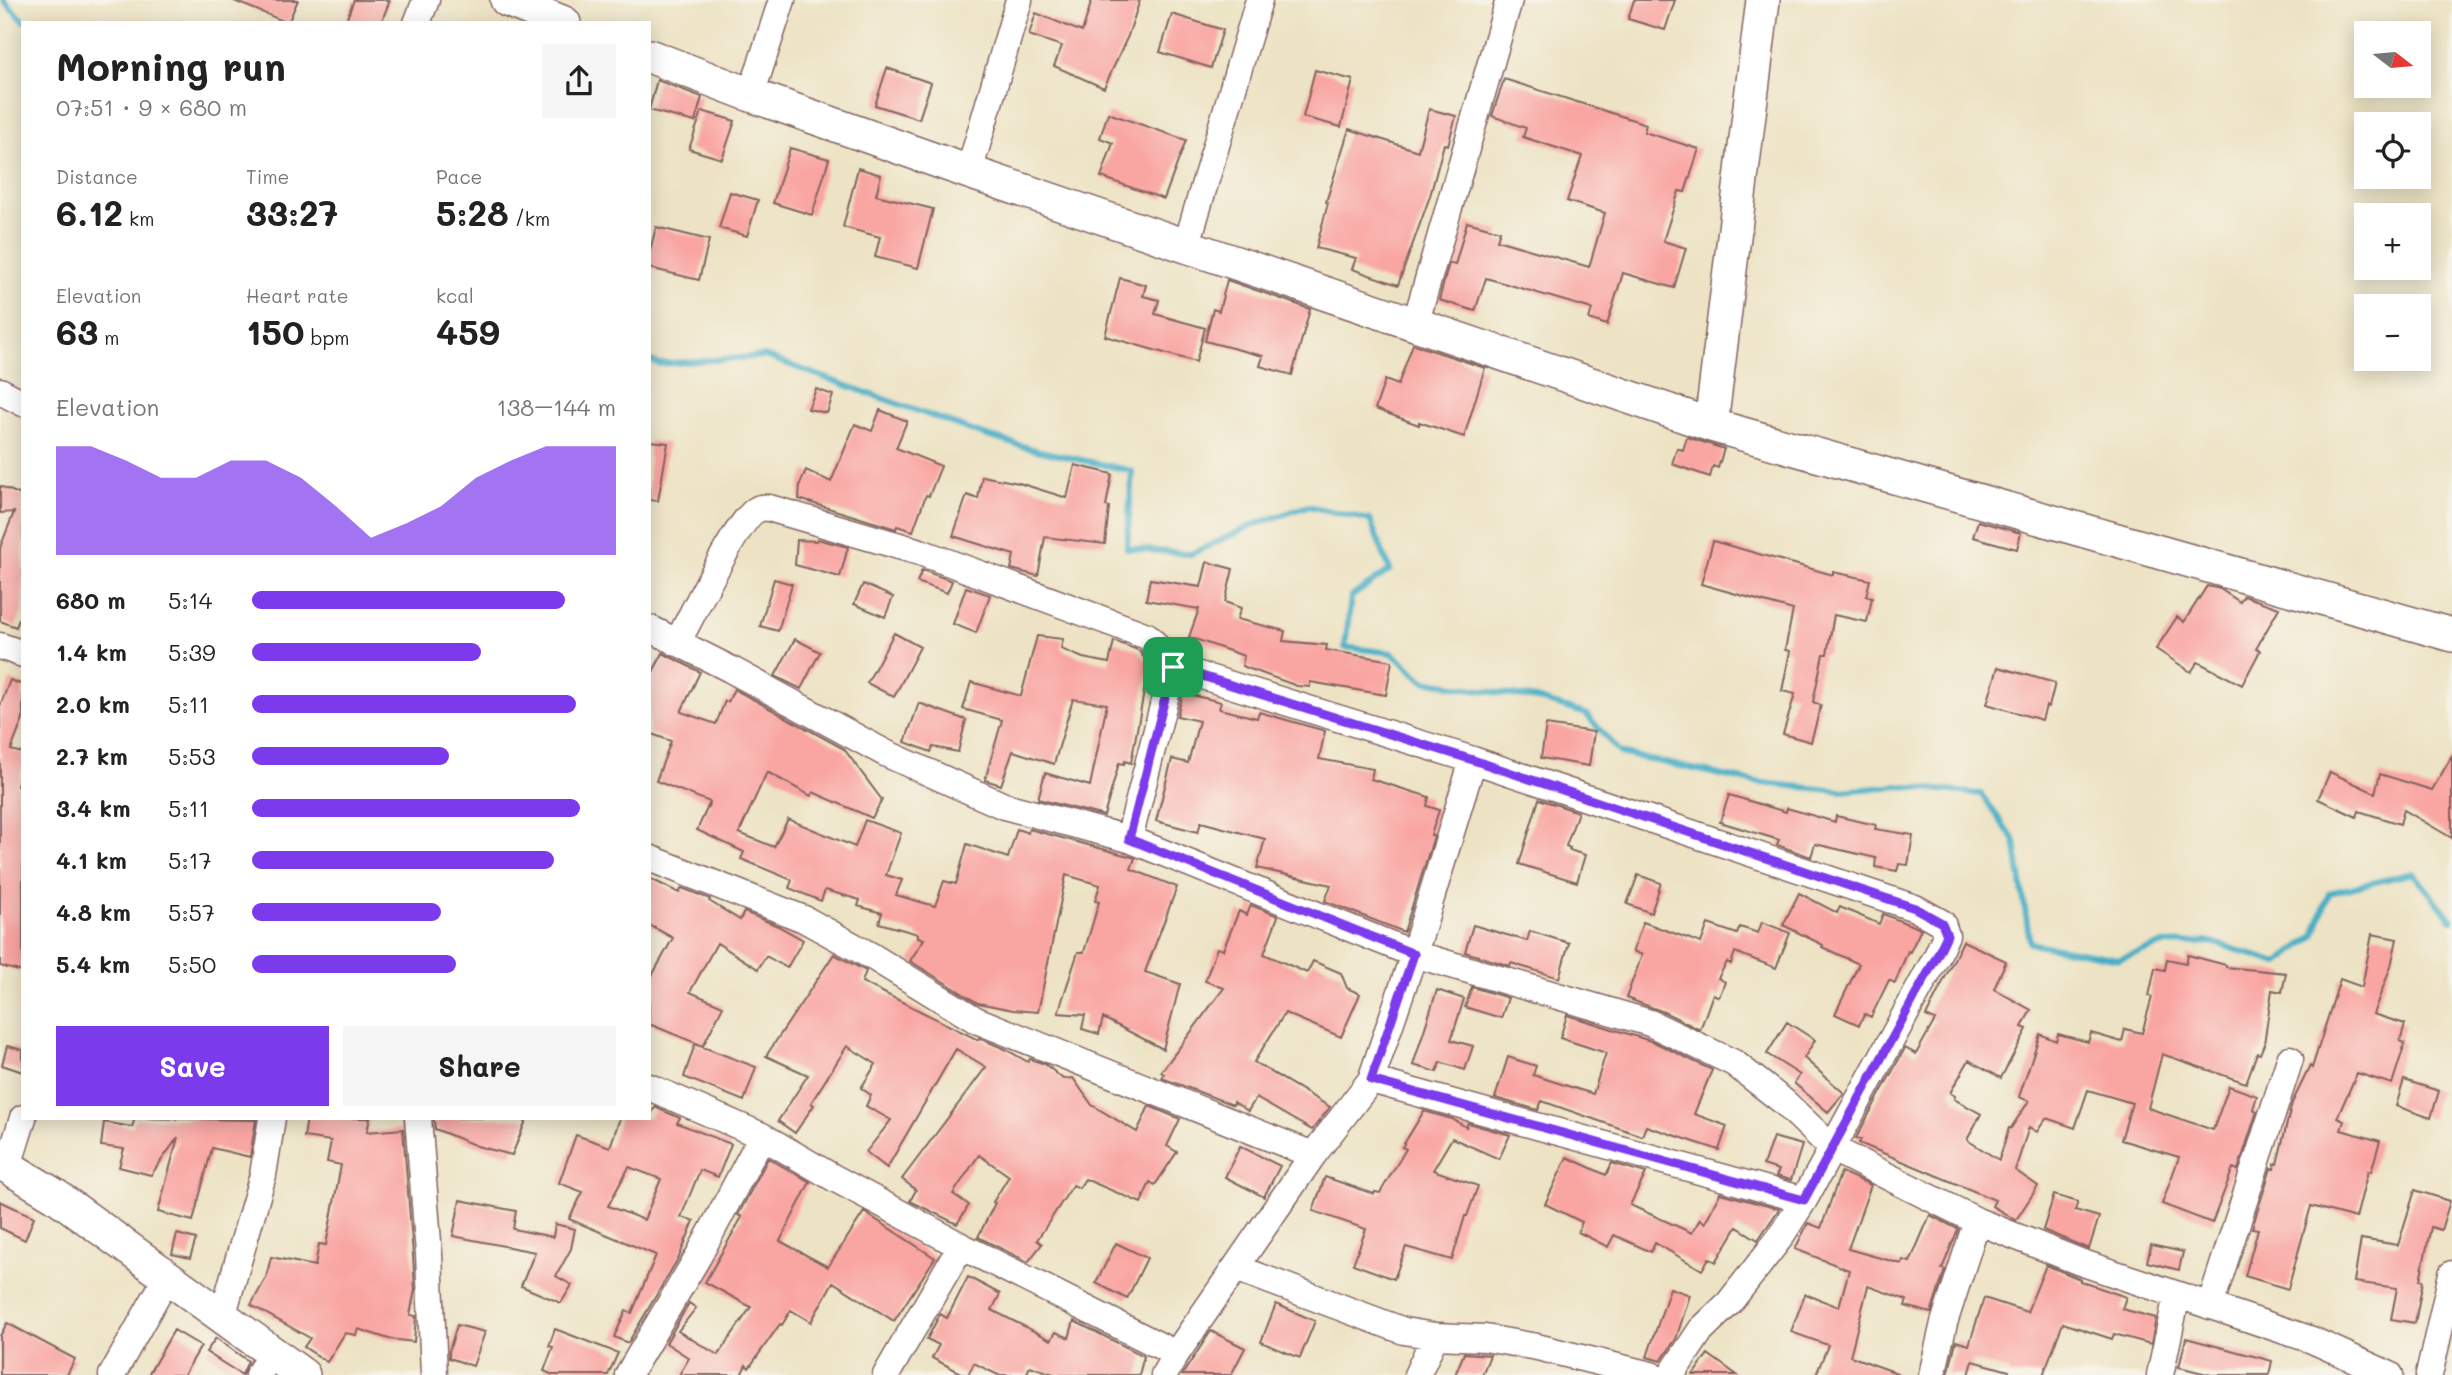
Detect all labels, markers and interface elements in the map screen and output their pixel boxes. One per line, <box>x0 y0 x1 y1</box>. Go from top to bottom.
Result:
north arrow <box>2354 21 2431 98</box>
map controls <box>2354 21 2431 371</box>
text: Morning run <box>56 41 286 91</box>
button: share <box>542 44 616 118</box>
text: 07:51 · 9 × 680 m <box>56 92 247 122</box>
button: locate <box>2354 112 2431 189</box>
text: Distance <box>56 164 138 189</box>
text: Time <box>246 164 289 189</box>
text: Pace <box>436 164 482 189</box>
text: 6.12 <box>56 189 123 235</box>
text: 33:27 <box>246 189 338 235</box>
text: 5:28 <box>436 189 509 235</box>
button: + <box>2354 203 2431 280</box>
text: km <box>123 206 154 231</box>
text: /km <box>509 206 550 231</box>
text: Elevation <box>56 283 141 308</box>
text: Heart rate <box>246 283 349 308</box>
text: kcal <box>436 283 474 308</box>
button: − <box>2354 294 2431 371</box>
text: 63 <box>56 308 98 354</box>
text: 150 <box>246 308 304 354</box>
text: 459 <box>436 308 500 354</box>
text: m <box>98 325 119 350</box>
text: bpm <box>304 325 350 350</box>
text: Elevation <box>56 392 159 422</box>
text: 138–144 m <box>497 392 616 422</box>
text: 680 m <box>56 585 126 615</box>
text: 5:14 <box>168 585 212 615</box>
text: 1.4 km <box>56 637 127 667</box>
text: 5:39 <box>168 637 216 667</box>
pin <box>1143 637 1203 697</box>
icon: arrive <box>1154 648 1192 686</box>
text: 2.0 km <box>56 689 130 719</box>
text: 5:11 <box>168 689 209 719</box>
text: 2.7 km <box>56 741 128 771</box>
text: 5:53 <box>168 741 215 771</box>
text: 3.4 km <box>56 793 130 823</box>
text: 5:11 <box>168 793 209 823</box>
text: 4.1 km <box>56 845 127 875</box>
text: 5:17 <box>168 845 212 875</box>
text: 4.8 km <box>56 897 131 927</box>
text: 5:57 <box>168 897 215 927</box>
text: 5.4 km <box>56 949 130 979</box>
text: 5:50 <box>168 949 216 979</box>
button: Save <box>56 1026 329 1106</box>
button: Share <box>343 1026 616 1106</box>

